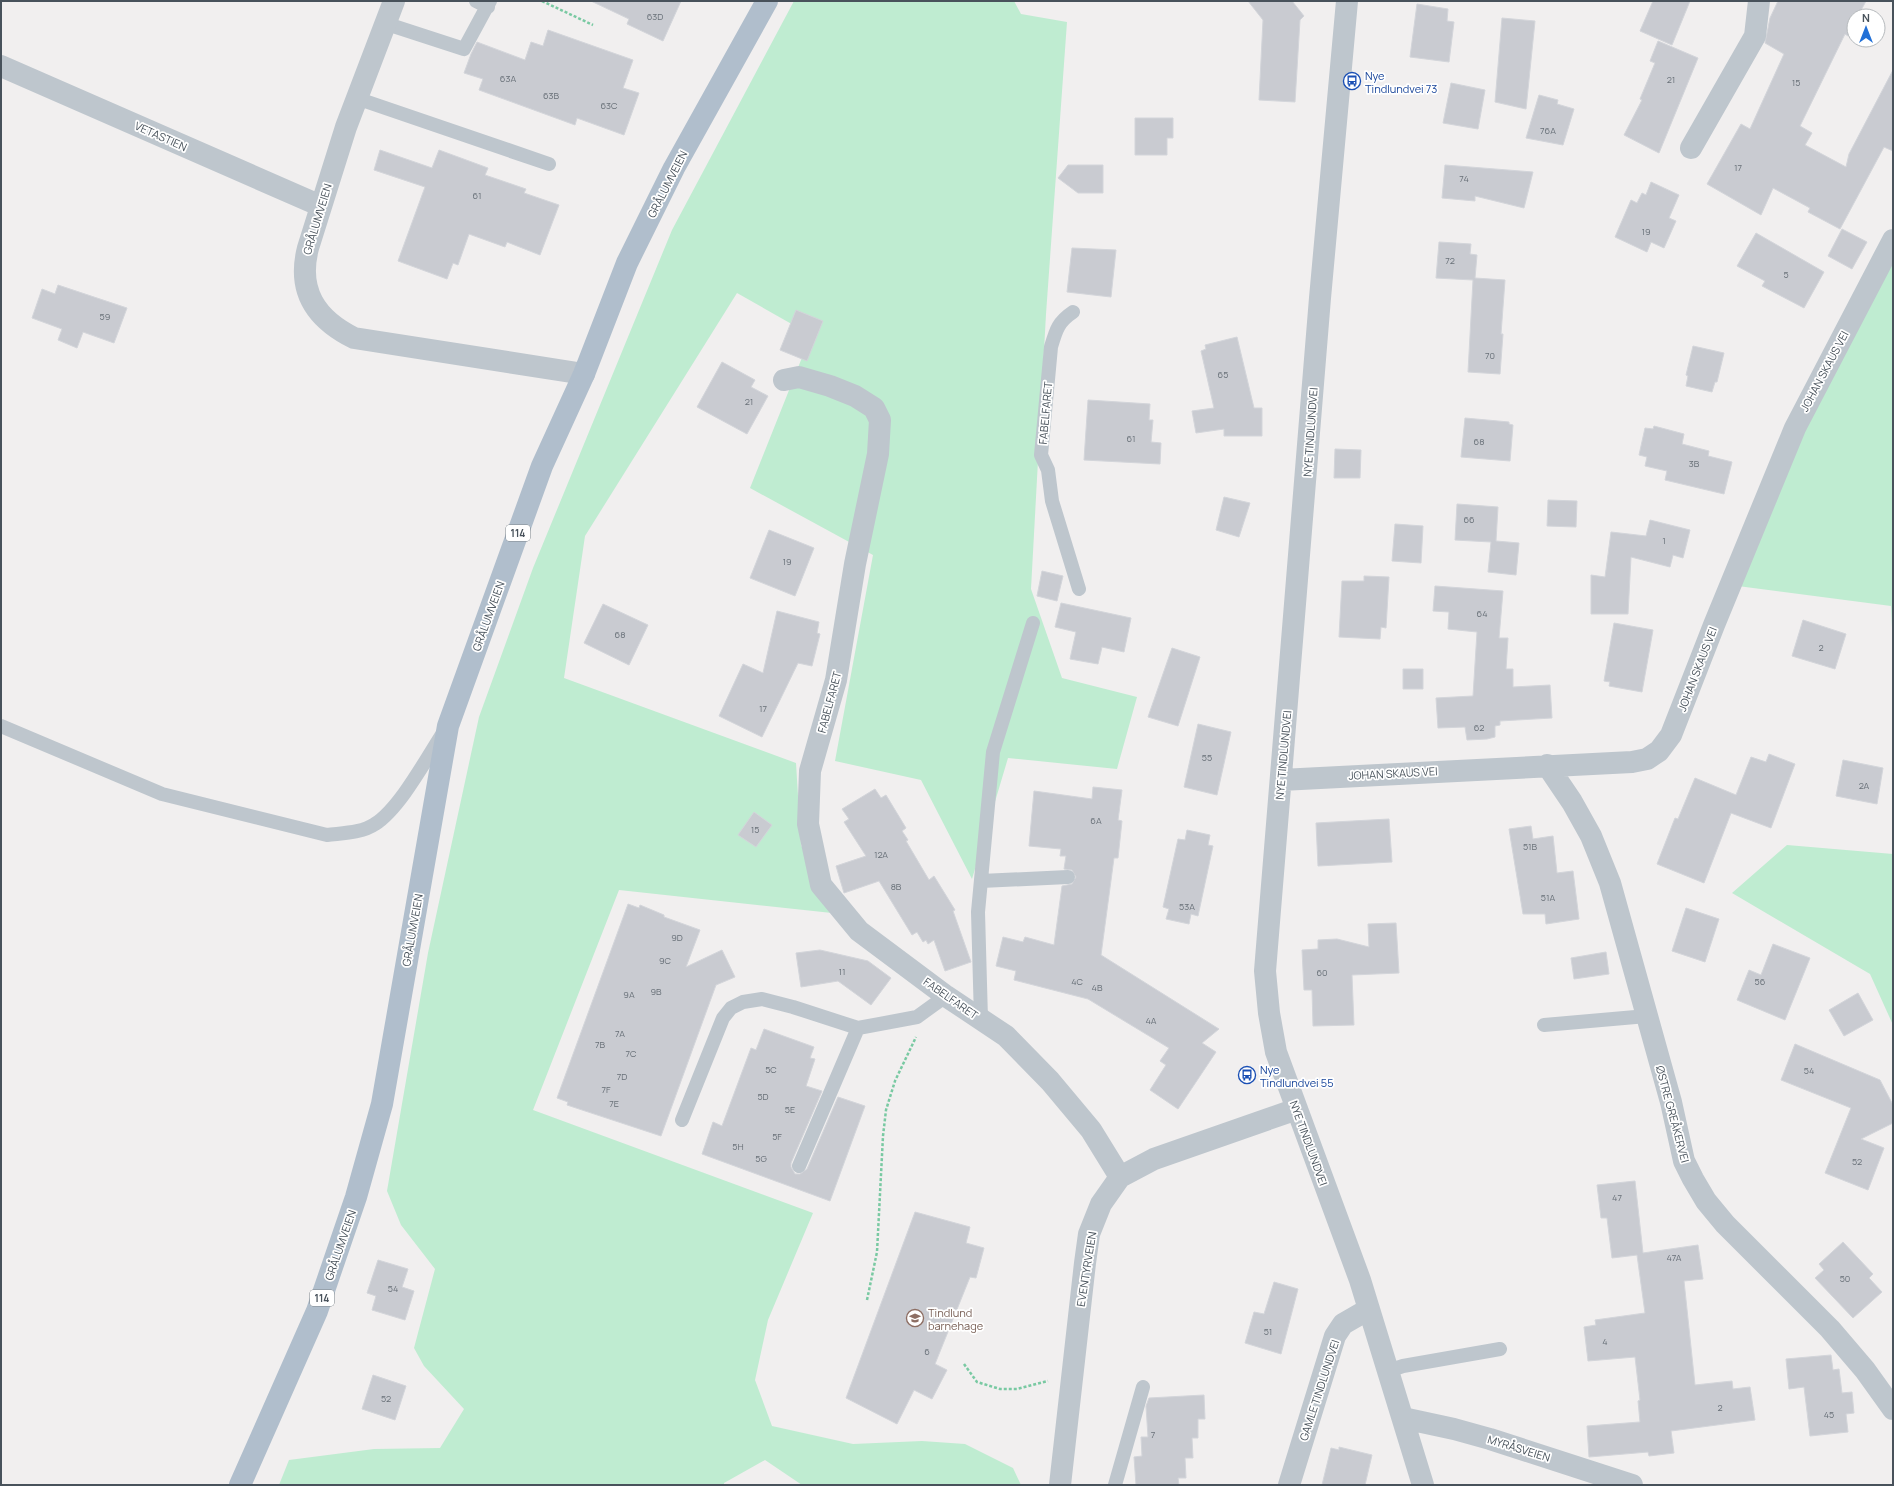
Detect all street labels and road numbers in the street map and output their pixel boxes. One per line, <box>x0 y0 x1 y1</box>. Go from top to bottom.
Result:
street label: VETASTIEN <box>132 118 190 154</box>
street label: GRÅLUMVEIEN <box>644 148 690 220</box>
street label: GRÅLUMVEIEN <box>299 182 335 256</box>
street label: JOHAN SKAUS VEI <box>1796 328 1852 414</box>
street label: FABELFARET <box>1035 380 1055 445</box>
street label: NYE TINDLUNDVEI <box>1299 387 1321 477</box>
road number: 114 <box>506 525 530 541</box>
street label: GRÅLUMVEIEN <box>468 579 508 653</box>
street label: JOHAN SKAUS VEI <box>1674 625 1720 713</box>
street label: FABELFARET <box>814 669 845 734</box>
street label: NYE TINDLUNDVEI <box>1272 710 1294 800</box>
street label: JOHAN SKAUS VEI <box>1348 763 1438 783</box>
street label: GRÅLUMVEIEN <box>398 892 426 968</box>
street label: FABELFARET <box>921 974 982 1023</box>
street label: ØSTRE GREÅKERVEI <box>1653 1064 1693 1164</box>
street label: NYE TINDLUNDVEI <box>1287 1098 1331 1188</box>
street label: GRÅLUMVEIEN <box>321 1208 359 1282</box>
street label: EVENTYRVEIEN <box>1073 1230 1099 1308</box>
road number: 114 <box>310 1290 334 1306</box>
street label: GAMLE TINDLUNDVEI <box>1296 1338 1342 1442</box>
street label: MYRÅSVEIEN <box>1486 1431 1552 1465</box>

